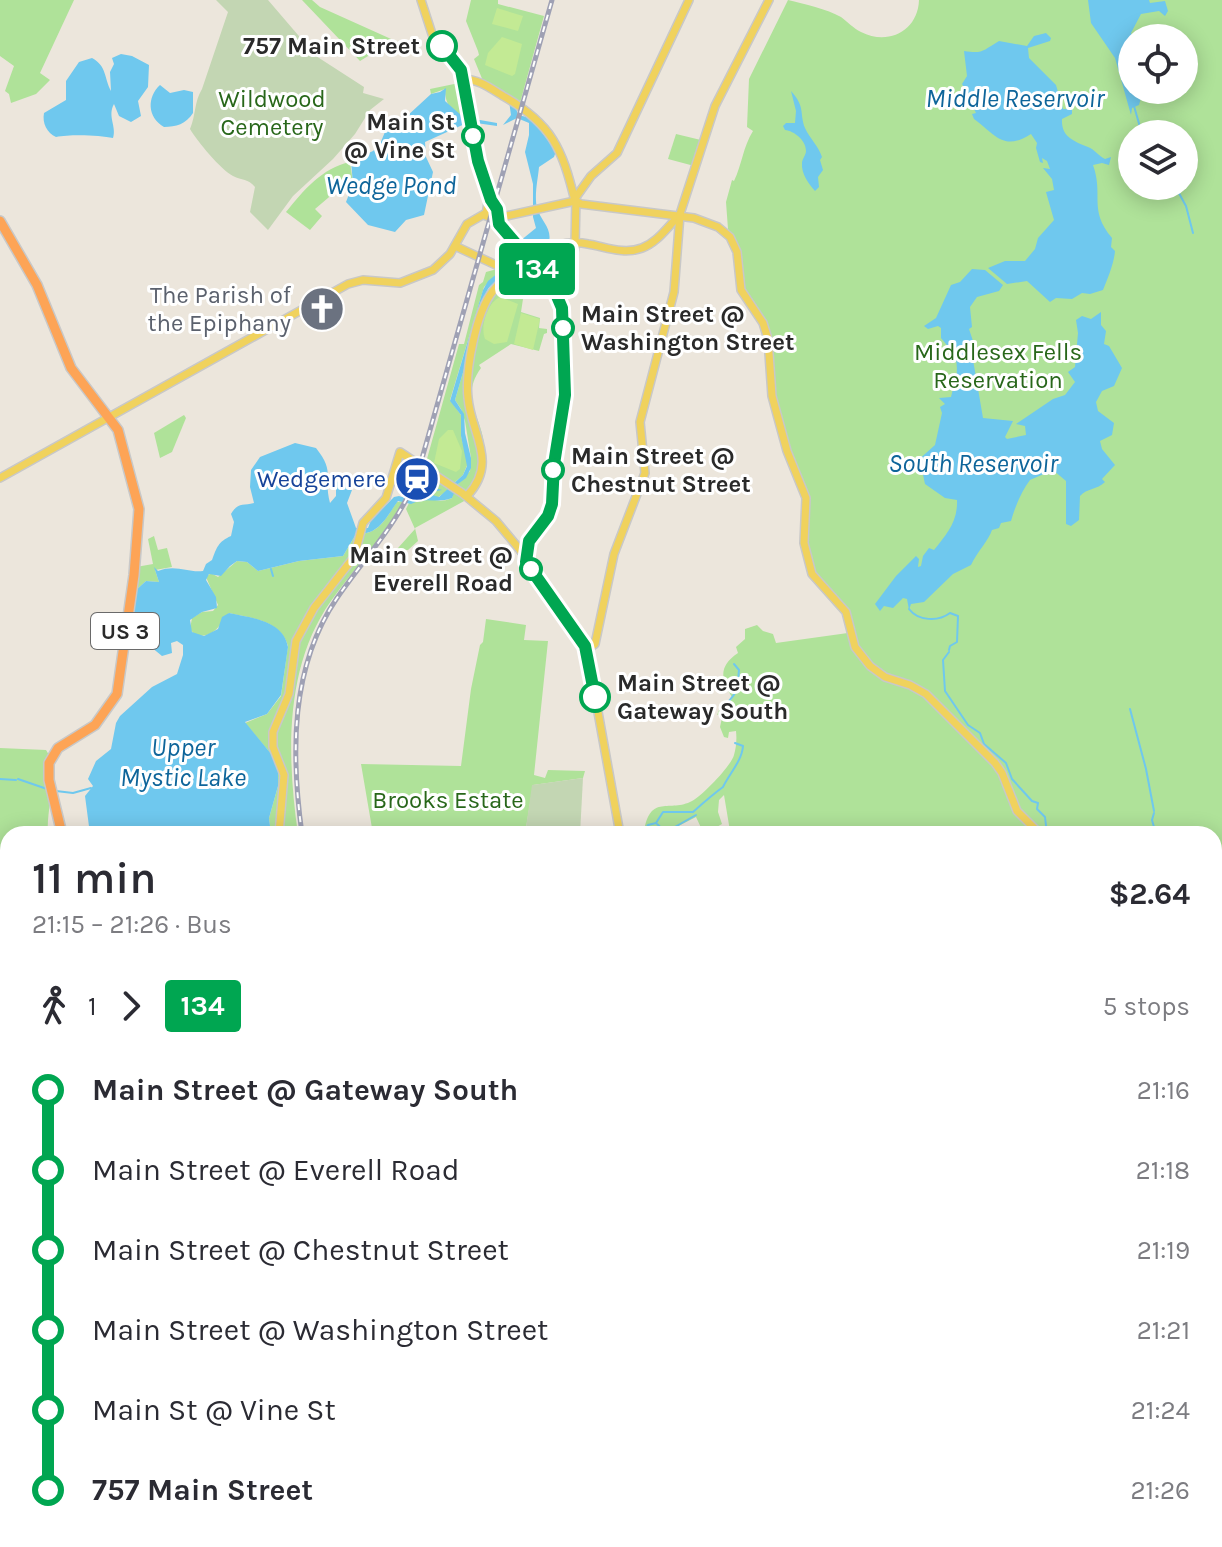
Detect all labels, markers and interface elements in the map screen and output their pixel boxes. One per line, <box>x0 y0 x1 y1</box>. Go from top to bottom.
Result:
map controls <box>1118 24 1198 200</box>
button: locate <box>1118 24 1198 104</box>
marker: 757 Main Street <box>427 31 457 61</box>
place label: 757 Main Street <box>243 32 420 60</box>
water label: Middle Reservoir <box>926 83 1106 114</box>
park label: Wildwood Cemetery <box>218 85 326 141</box>
place label: Main St @ Vine St <box>343 108 455 164</box>
button: layers <box>1118 120 1198 200</box>
marker: Main St @ Vine St <box>462 125 484 147</box>
water label: Wedge Pond <box>326 170 456 201</box>
line badge: 134 <box>491 243 583 295</box>
text: 134 <box>515 252 559 285</box>
place label: The Parish of the Epiphany <box>147 281 292 337</box>
church icon: The Parish of the Epiphany <box>298 285 346 333</box>
place label: Main Street @ Washington Street <box>581 300 794 356</box>
marker: Main Street @ Washington Street <box>552 317 574 339</box>
park label: Middlesex Fells Reservation <box>914 338 1082 394</box>
place label: Main Street @ Chestnut Street <box>571 442 751 498</box>
water label: South Reservoir <box>888 448 1059 479</box>
station icon: Wedgemere <box>393 455 441 503</box>
marker: Main Street @ Chestnut Street <box>542 459 564 481</box>
place label: Wedgemere <box>257 465 386 493</box>
place label: Main Street @ Everell Road <box>349 541 513 597</box>
marker: Main Street @ Everell Road <box>520 558 542 580</box>
road number: US 3 <box>91 613 159 649</box>
place label: Main Street @ Gateway South <box>617 669 788 725</box>
marker: Main Street @ Gateway South <box>580 682 610 712</box>
water label: Upper Mystic Lake <box>120 732 246 793</box>
park label: Brooks Estate <box>372 786 524 814</box>
text: 11 min <box>32 853 157 904</box>
text: $2.64 <box>1109 876 1190 912</box>
text: 21:15 – 21:26 · Bus <box>32 909 232 940</box>
icon: walk <box>32 984 76 1028</box>
icon: forward <box>109 984 153 1028</box>
text: 134 <box>181 989 225 1022</box>
text: 1 <box>88 991 97 1022</box>
text: 5 stops <box>1103 991 1190 1022</box>
text: Main Street @ Gateway South <box>92 1072 518 1108</box>
text: 21:16 <box>1137 1075 1190 1106</box>
text: Main Street @ Everell Road <box>92 1152 459 1188</box>
text: 21:18 <box>1136 1155 1190 1186</box>
text: Main Street @ Chestnut Street <box>92 1232 509 1268</box>
text: 21:19 <box>1137 1235 1190 1266</box>
text: Main Street @ Washington Street <box>92 1312 548 1348</box>
text: 21:21 <box>1137 1315 1190 1346</box>
text: Main St @ Vine St <box>92 1392 336 1428</box>
text: 21:24 <box>1131 1395 1190 1426</box>
text: 757 Main Street <box>92 1472 313 1508</box>
text: 21:26 <box>1130 1475 1190 1506</box>

